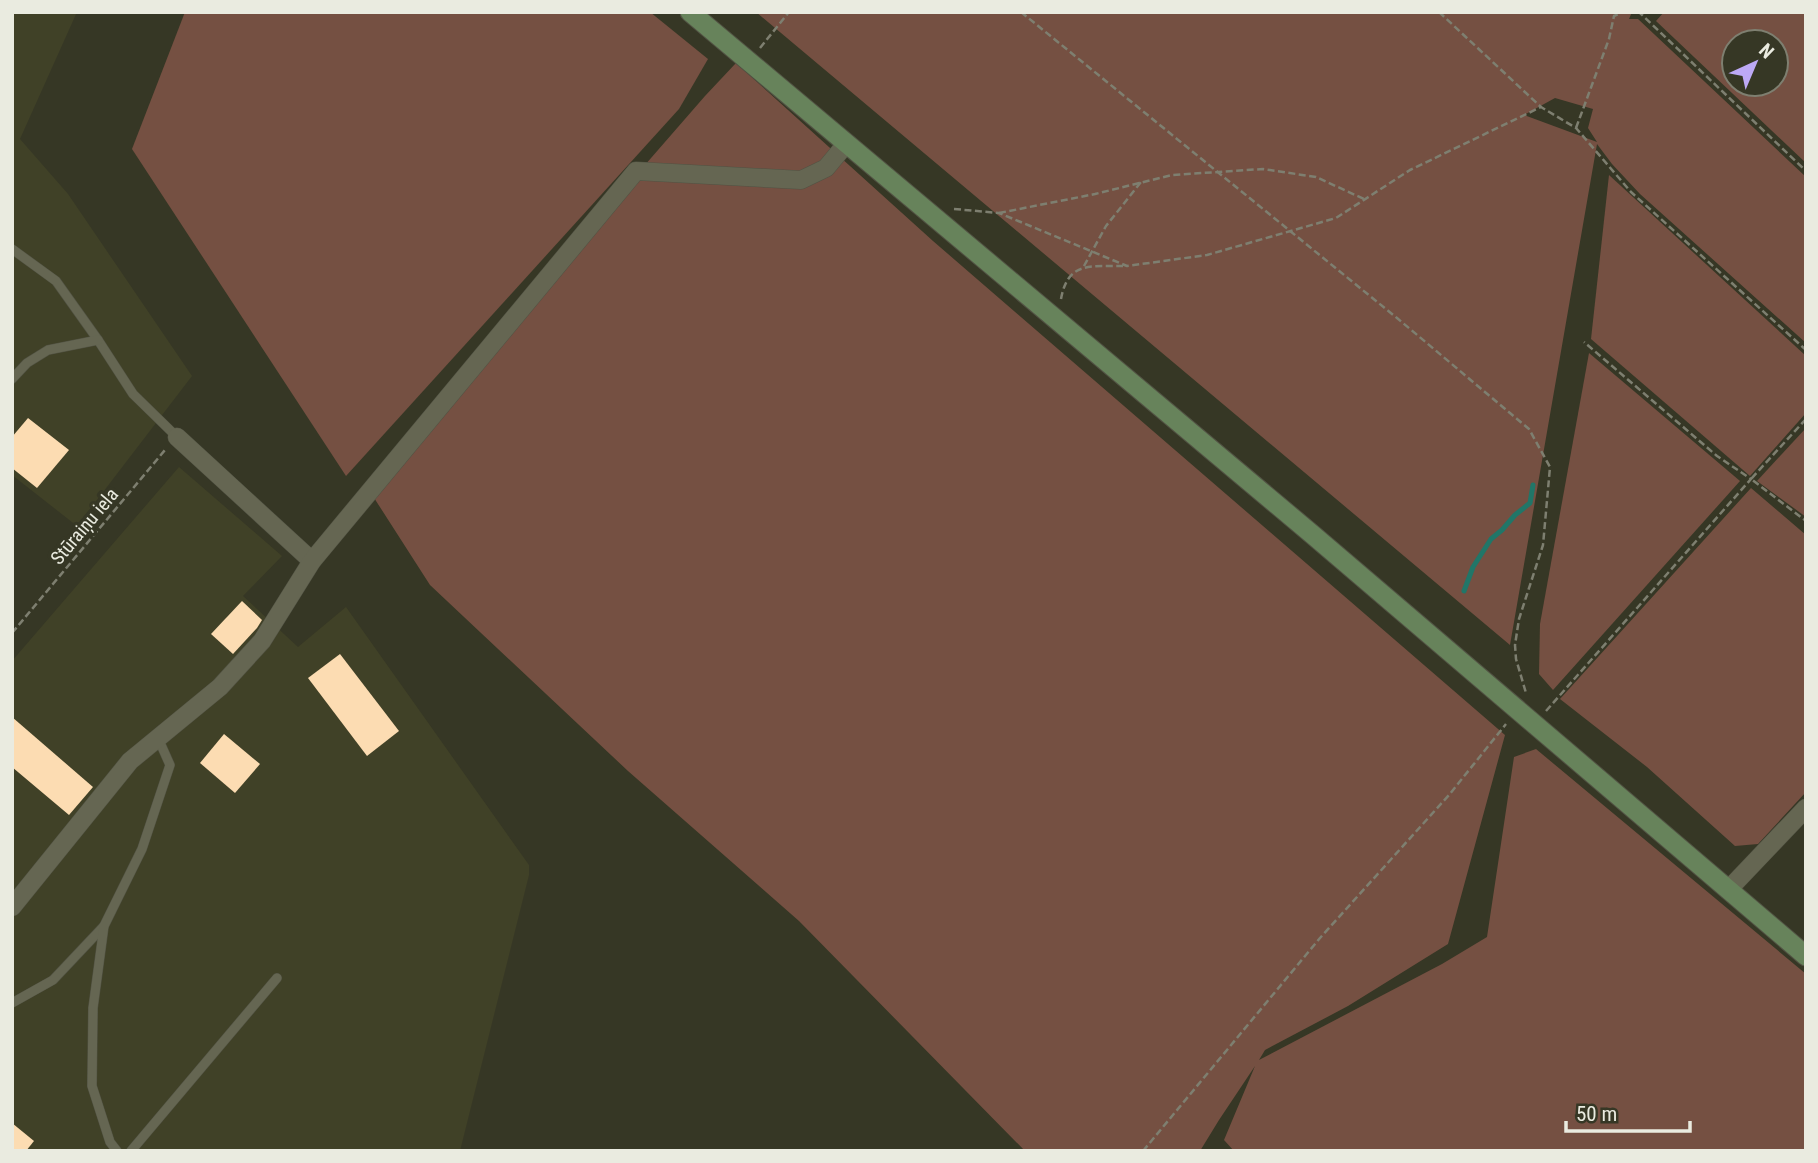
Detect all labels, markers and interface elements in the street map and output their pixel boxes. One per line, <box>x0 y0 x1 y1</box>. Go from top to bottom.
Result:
north arrow <box>1720 28 1790 98</box>
text: N <box>1754 39 1779 63</box>
street label: Stūraiņu iela <box>46 483 123 569</box>
scale bar <box>1566 1090 1690 1134</box>
text: 50 m <box>1576 1102 1617 1126</box>

